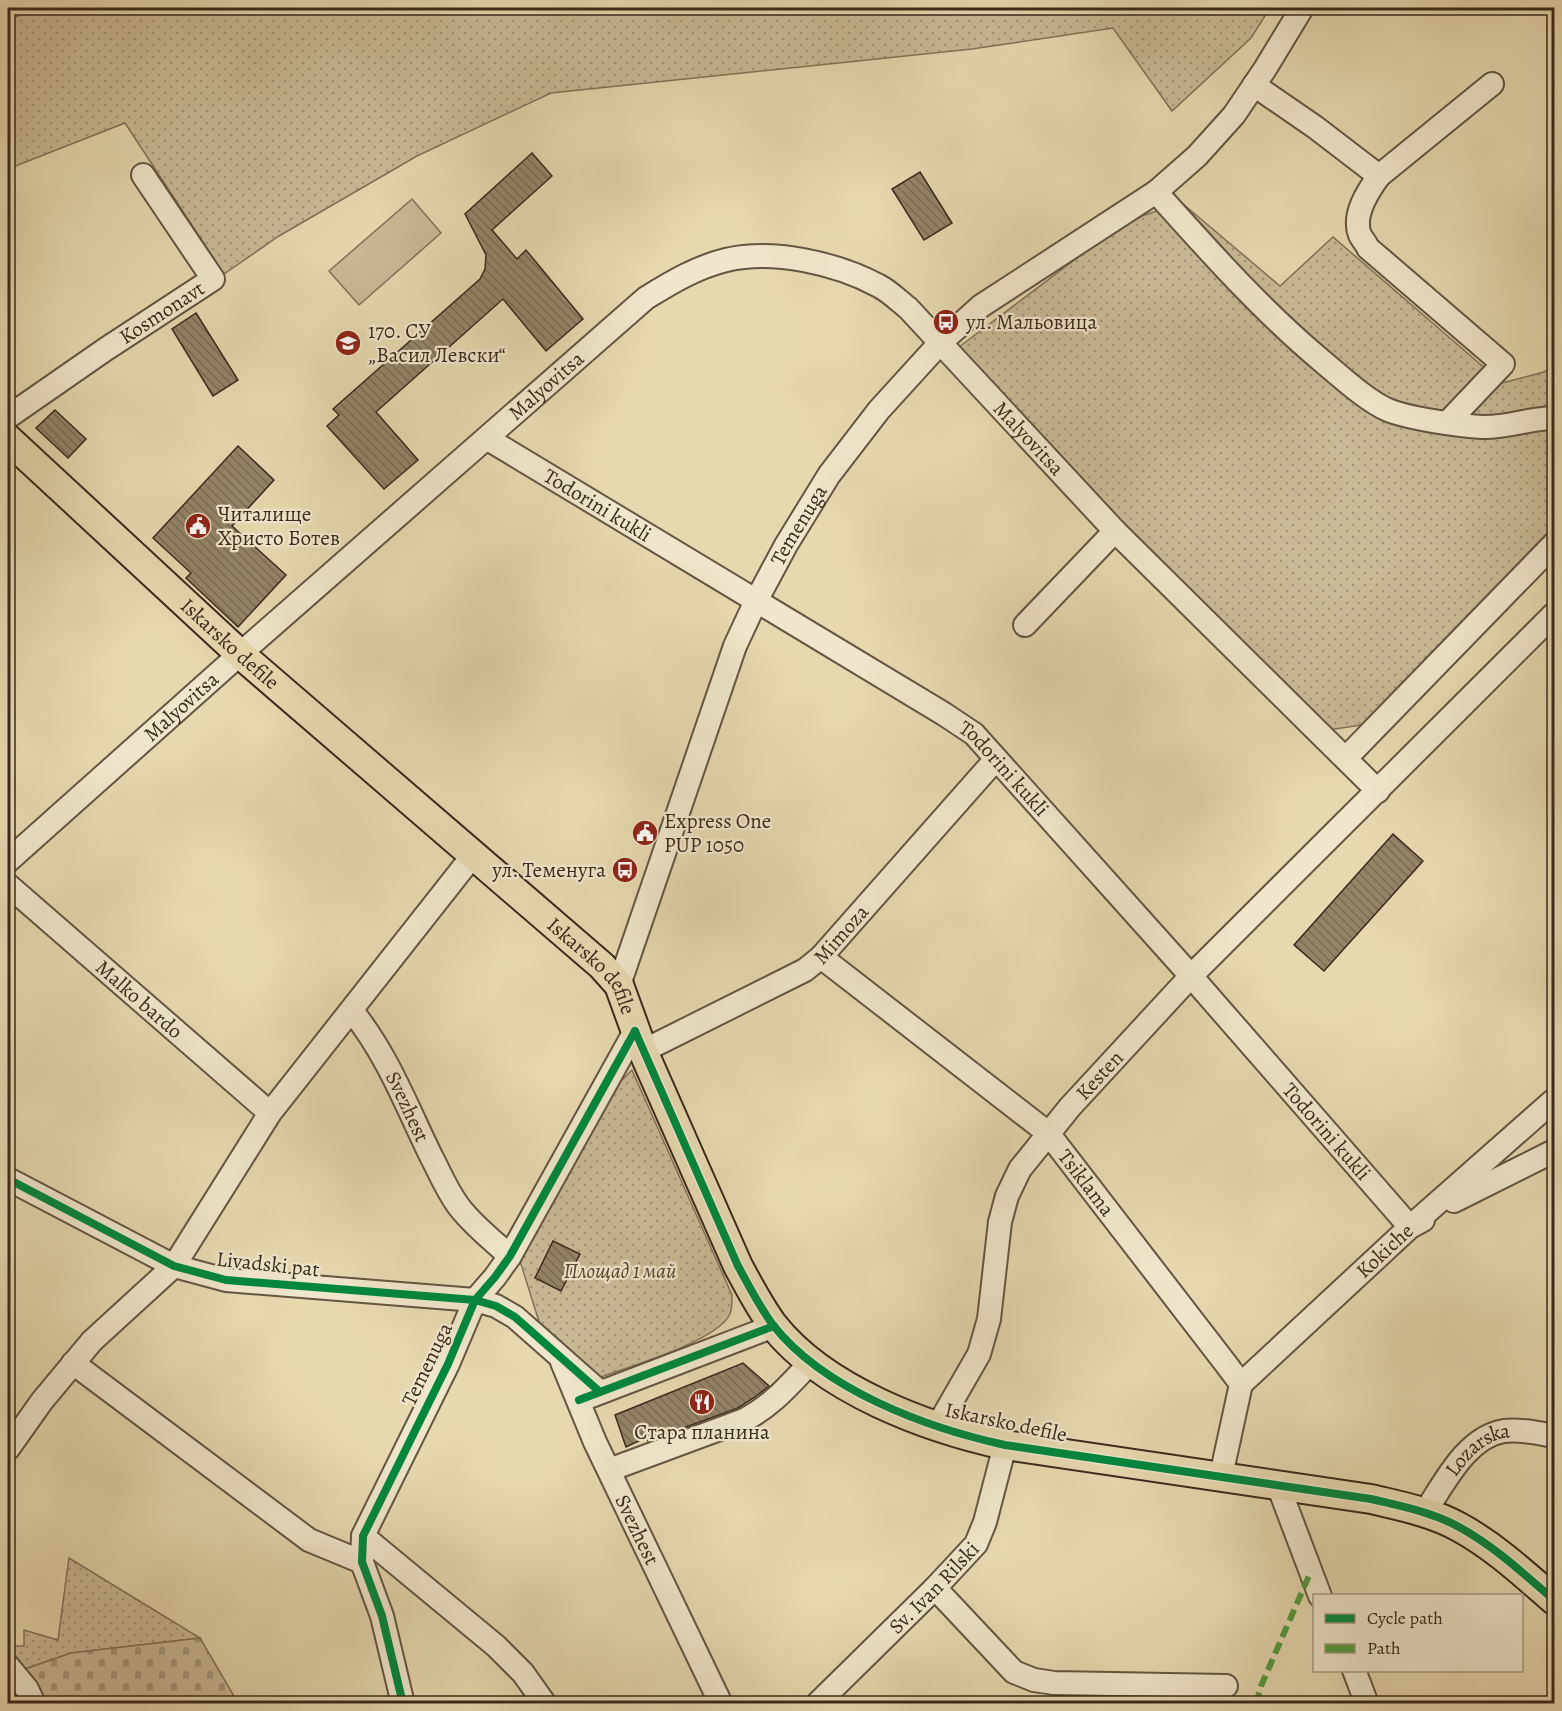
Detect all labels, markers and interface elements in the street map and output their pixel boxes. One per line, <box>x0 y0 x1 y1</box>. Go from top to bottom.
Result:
street label: Kosmonavt <box>114 274 210 351</box>
bus stop icon: ул. Мальовица <box>931 307 961 337</box>
place label: ул. Мальовица <box>965 308 1098 336</box>
place label: 170. СУ „Васил Левски“ <box>368 317 506 369</box>
school or university icon: 170. СУ „Васил Левски“ <box>333 328 363 358</box>
street label: Malyovitsa <box>502 345 590 427</box>
street label: Malyovitsa <box>987 395 1071 482</box>
street label: Todorini kukli <box>538 462 657 548</box>
street label: Temenuga <box>764 479 834 570</box>
place label: Читалище Христо Ботев <box>218 500 340 552</box>
public building icon: Читалище Христо Ботев <box>183 511 213 541</box>
street label: Iskarsko defile <box>174 592 285 696</box>
street label: Malyovitsa <box>137 665 225 748</box>
street label: Todorini kukli <box>954 714 1055 822</box>
place label: Express One PUP 1050 <box>664 807 771 859</box>
public building icon: Express One PUP 1050 <box>630 818 660 848</box>
bus stop icon: ул. Теменуга <box>610 855 640 885</box>
place label: ул. Теменуга <box>491 856 606 884</box>
street label: Mimoza <box>807 898 875 970</box>
street label: Iskarsko defile <box>541 911 643 1018</box>
street label: Malko bardo <box>90 953 189 1045</box>
street label: Kesten <box>1069 1044 1129 1106</box>
street label: Svezhest <box>379 1067 436 1147</box>
street label: Todorini kukli <box>1276 1077 1377 1186</box>
street label: Tsiklama <box>1052 1143 1121 1222</box>
street label: Kokiche <box>1350 1217 1419 1284</box>
street label: Livadski pat <box>215 1245 321 1283</box>
park label: Площад 1 май <box>564 1257 676 1285</box>
street label: Temenuga <box>395 1318 459 1410</box>
restaurant icon: Стара планина <box>687 1387 717 1417</box>
street label: Iskarsko defile <box>942 1395 1070 1449</box>
street label: Lozarska <box>1438 1416 1512 1482</box>
place label: Стара планина <box>634 1418 770 1446</box>
street label: Svezhest <box>608 1490 666 1570</box>
street label: Sv. Ivan Rilski <box>883 1535 985 1640</box>
legend <box>1313 1594 1523 1672</box>
text: Cycle path <box>1367 1606 1443 1630</box>
text: Path <box>1367 1636 1401 1660</box>

